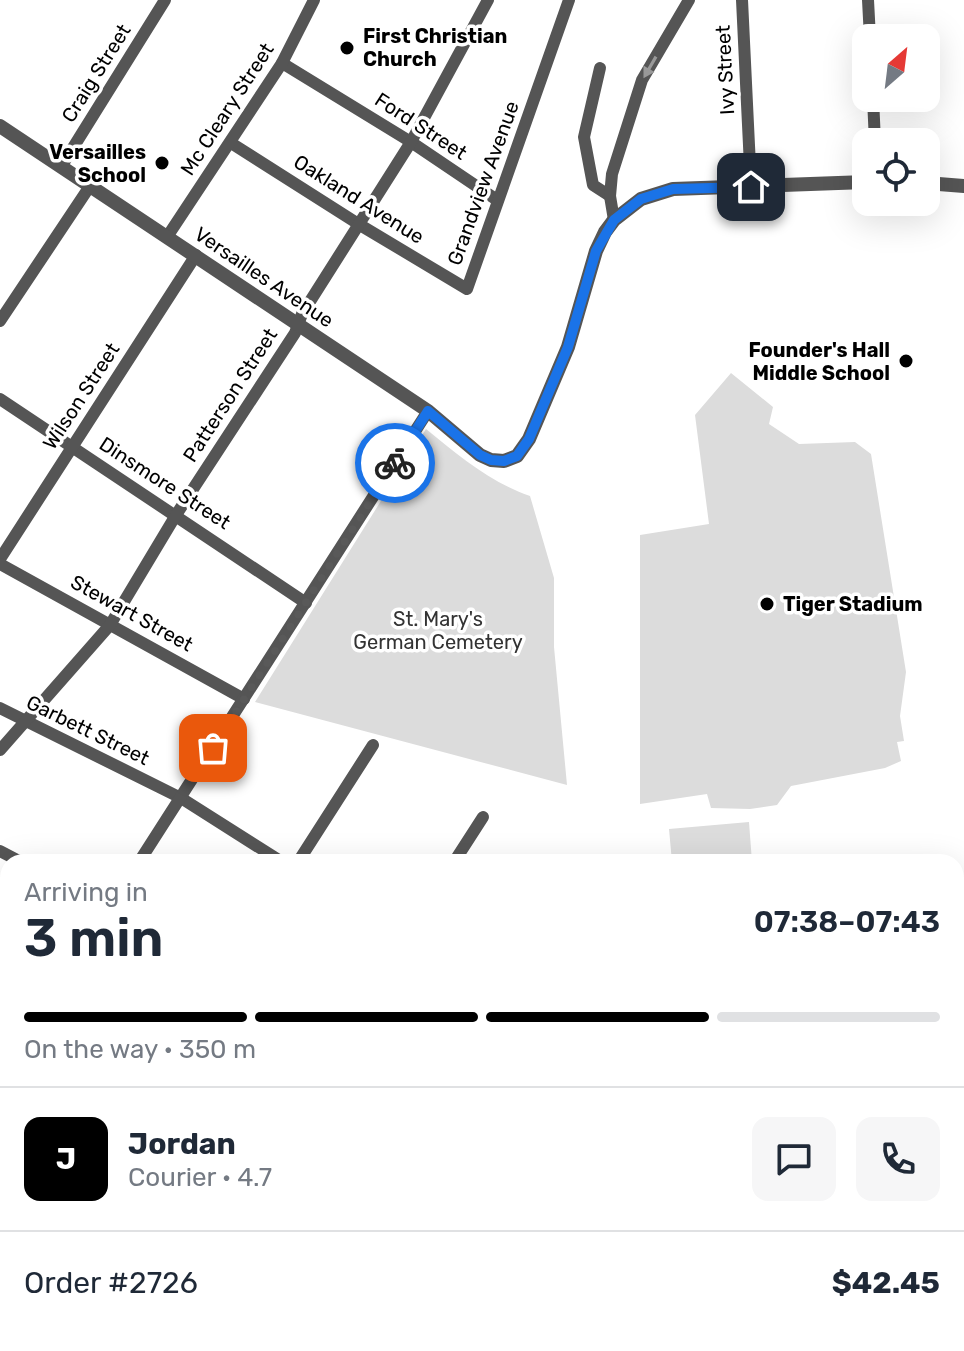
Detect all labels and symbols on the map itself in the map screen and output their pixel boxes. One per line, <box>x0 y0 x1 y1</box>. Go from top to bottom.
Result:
street label: Craig Street <box>56 19 136 127</box>
place label: First Christian Church <box>363 24 507 71</box>
street label: Ivy Street <box>711 24 739 115</box>
north arrow <box>852 24 940 112</box>
street label: Mc Cleary Street <box>175 38 279 180</box>
marker: First Christian Church <box>338 39 356 57</box>
one-way arrow <box>643 56 657 78</box>
street label: Ford Street <box>370 87 472 165</box>
street label: Grandview Avenue <box>442 98 524 268</box>
place label: Versailles School <box>49 140 146 187</box>
street label: Oakland Avenue <box>289 149 429 249</box>
pin <box>717 153 785 221</box>
marker: Versailles School <box>153 154 171 172</box>
street label: Versailles Avenue <box>190 222 338 332</box>
street label: Patterson Street <box>178 324 282 466</box>
street label: Wilson Street <box>38 338 124 454</box>
place label: Founder's Hall Middle School <box>748 338 890 385</box>
marker: Founder's Hall Middle School <box>897 352 915 370</box>
courier <box>355 423 435 503</box>
street label: Dinsmore Street <box>95 432 235 534</box>
street label: Stewart Street <box>67 570 197 657</box>
place label: Tiger Stadium <box>783 592 923 616</box>
marker: Tiger Stadium <box>758 595 776 613</box>
park label: St. Mary's German Cemetery <box>353 607 523 654</box>
street label: Garbett Street <box>23 690 153 770</box>
pin <box>179 714 247 782</box>

